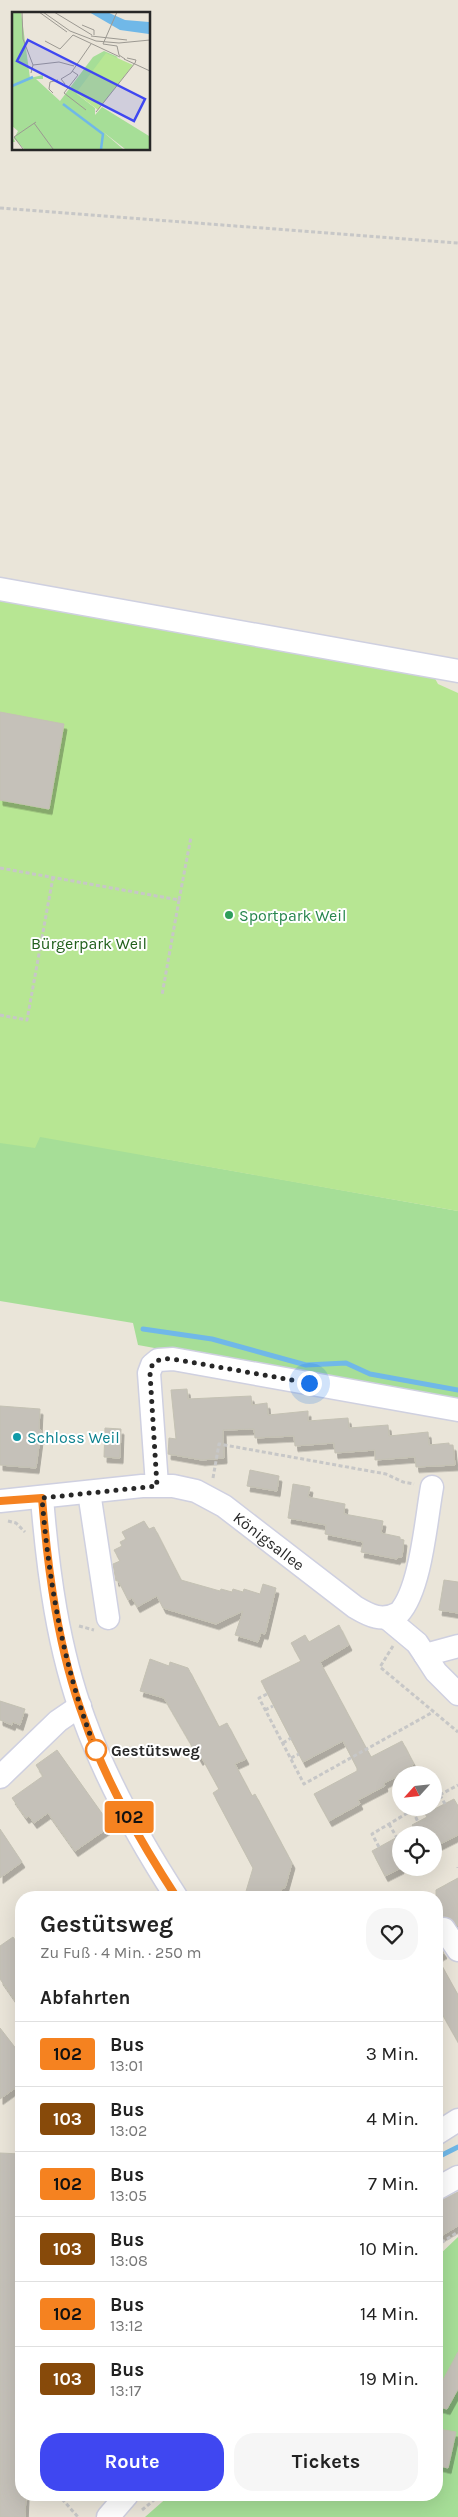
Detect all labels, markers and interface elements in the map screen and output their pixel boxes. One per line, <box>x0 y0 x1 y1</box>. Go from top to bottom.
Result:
inset map <box>12 12 150 150</box>
place label: Sportpark Weil <box>239 906 347 925</box>
marker: Sportpark Weil <box>223 909 235 921</box>
park label: Bürgerpark Weil <box>31 934 147 953</box>
your location <box>297 1371 322 1396</box>
place label: Schloss Weil <box>27 1428 120 1447</box>
marker: Schloss Weil <box>11 1431 23 1443</box>
street label: Königsallee <box>229 1508 308 1574</box>
marker: Gestütsweg <box>85 1739 107 1761</box>
place label: Gestütsweg <box>111 1741 200 1760</box>
north arrow <box>392 1766 442 1816</box>
map controls <box>392 1766 442 1876</box>
line badge: 102 <box>100 1801 158 1833</box>
text: 102 <box>115 1806 143 1828</box>
button: locate <box>392 1826 442 1876</box>
button: heart <box>366 1908 418 1960</box>
text: Gestütsweg <box>40 1910 173 1938</box>
text: Zu Fuß · 4 Min. · 250 m <box>40 1943 202 1962</box>
text: Abfahrten <box>40 1987 130 2009</box>
text: Bus <box>110 2034 144 2056</box>
text: 102 <box>53 2043 82 2065</box>
text: 3 Min. <box>366 2043 418 2065</box>
text: 13:01 <box>110 2056 143 2075</box>
text: Bus <box>110 2099 144 2121</box>
text: 103 <box>53 2108 82 2130</box>
text: 4 Min. <box>366 2108 418 2130</box>
text: 13:02 <box>110 2121 147 2140</box>
text: Bus <box>110 2164 144 2186</box>
text: 102 <box>53 2173 82 2195</box>
text: 7 Min. <box>368 2173 418 2195</box>
text: 13:05 <box>110 2186 147 2205</box>
text: Bus <box>110 2229 144 2251</box>
text: 103 <box>53 2238 82 2260</box>
text: 10 Min. <box>359 2238 418 2260</box>
text: 13:08 <box>110 2251 148 2270</box>
text: Bus <box>110 2294 144 2316</box>
text: 102 <box>53 2303 82 2325</box>
text: 14 Min. <box>360 2303 418 2325</box>
text: 13:12 <box>110 2316 143 2335</box>
text: Bus <box>110 2359 144 2381</box>
text: 103 <box>53 2368 82 2390</box>
text: 19 Min. <box>360 2368 418 2390</box>
text: 13:17 <box>110 2381 141 2400</box>
button: Route <box>40 2433 224 2491</box>
button: Tickets <box>234 2433 418 2491</box>

